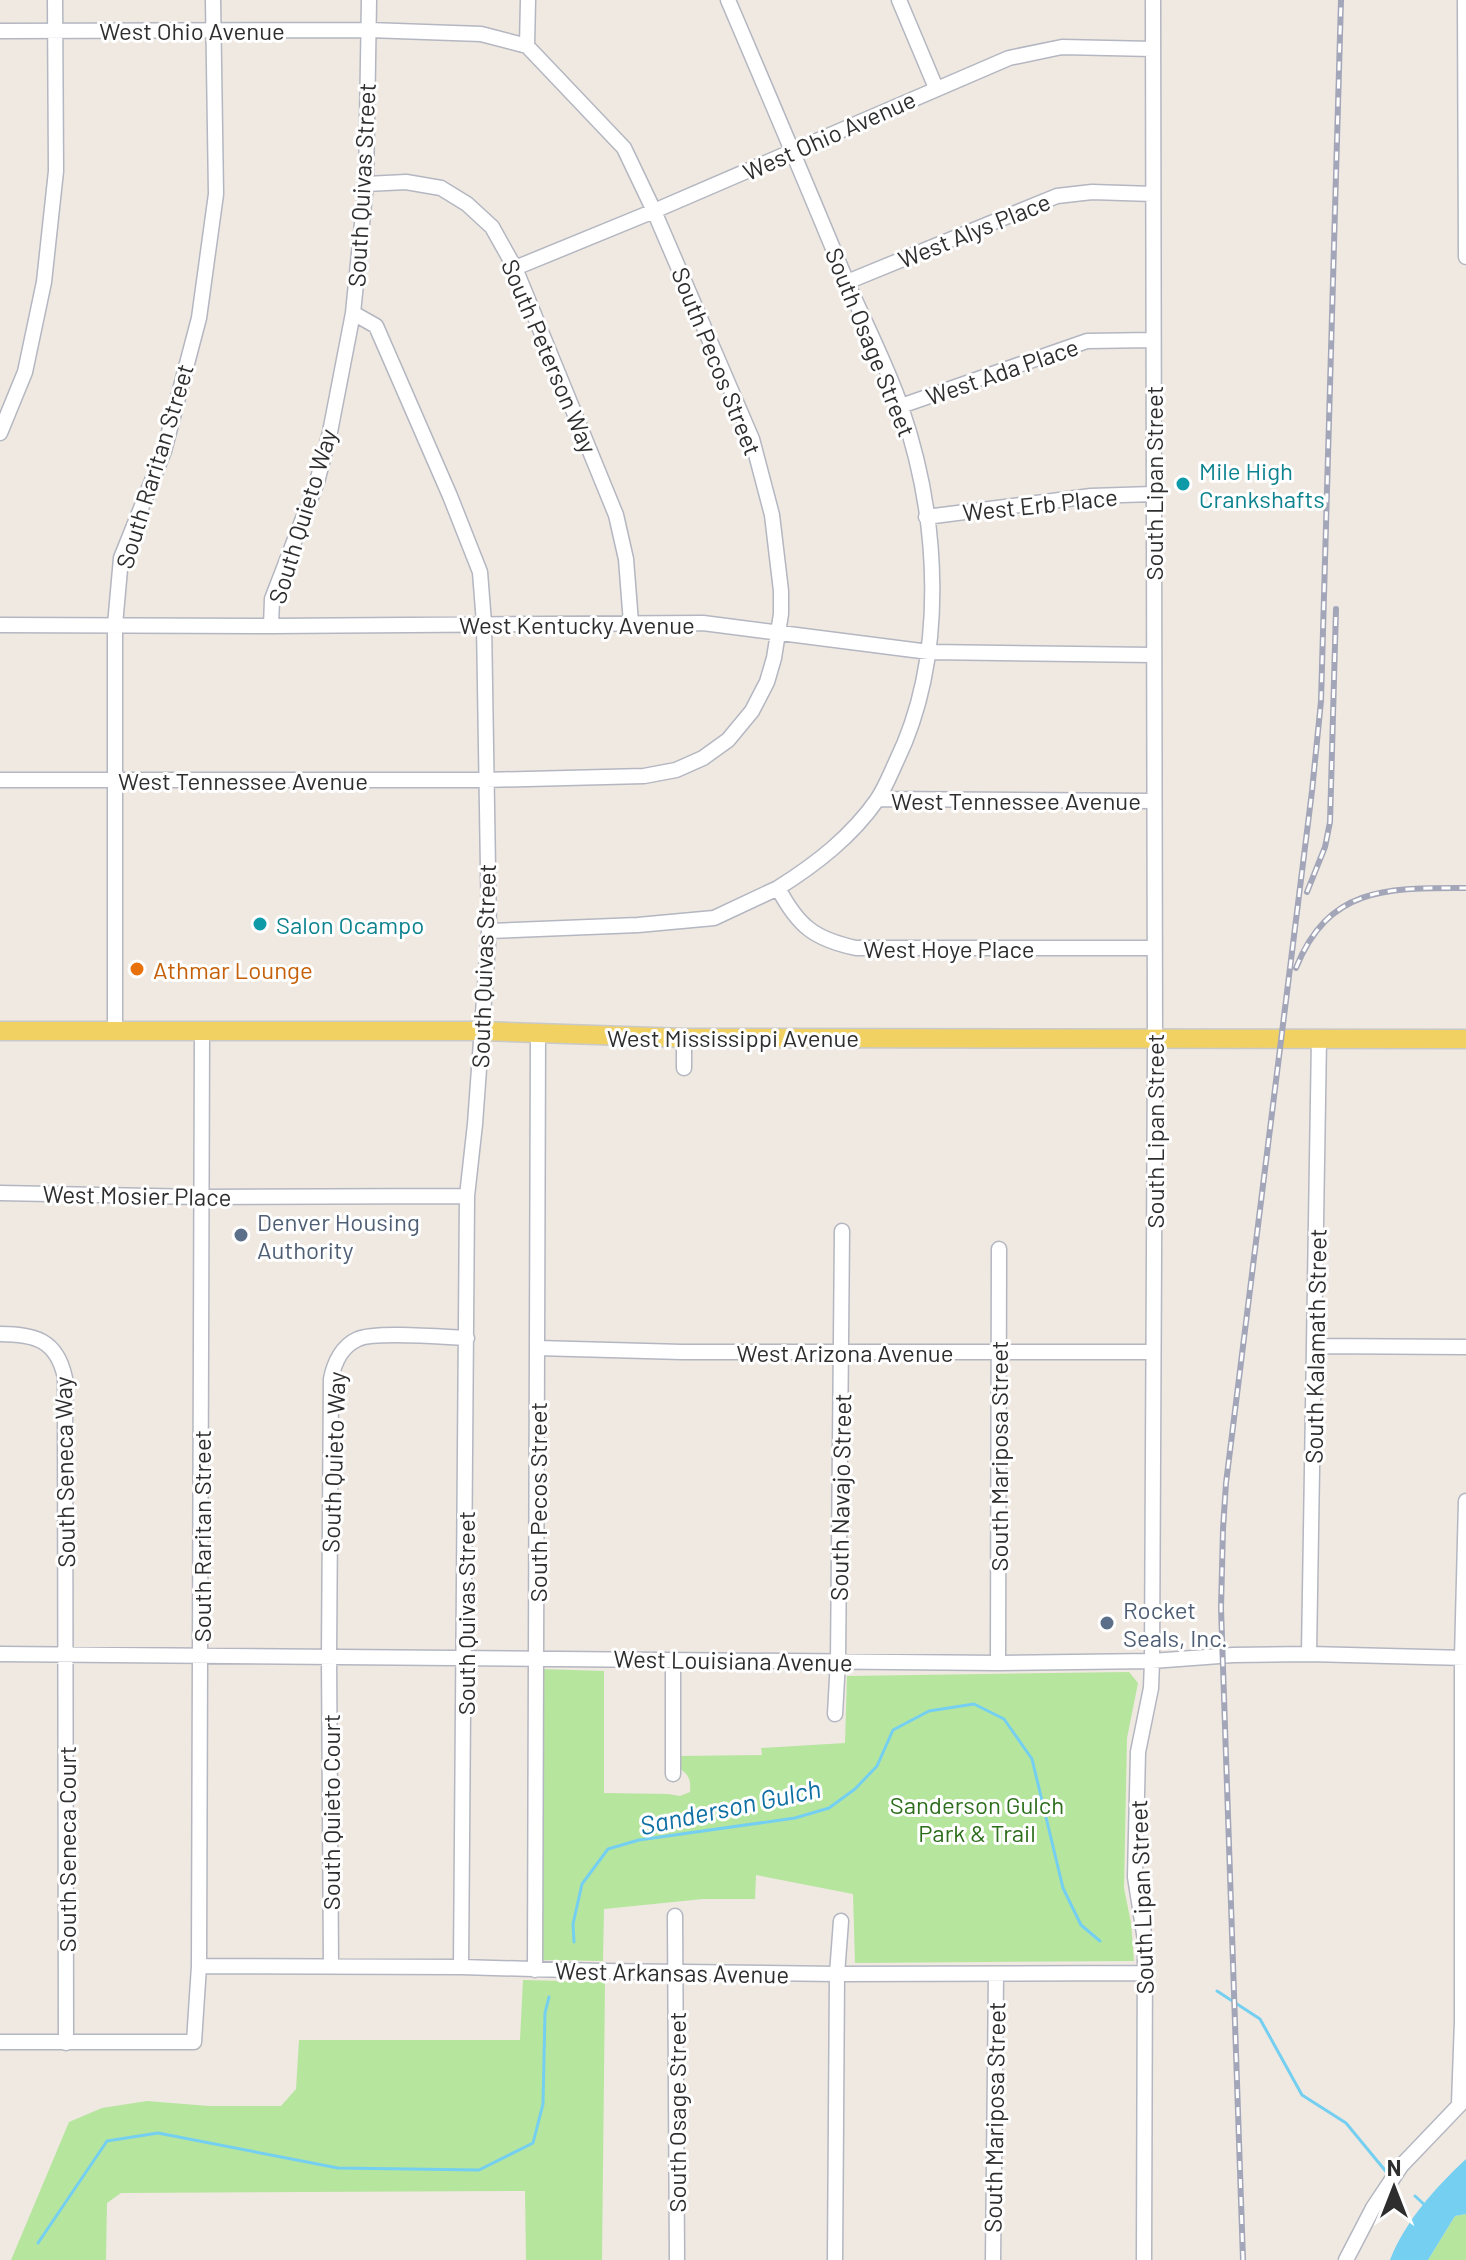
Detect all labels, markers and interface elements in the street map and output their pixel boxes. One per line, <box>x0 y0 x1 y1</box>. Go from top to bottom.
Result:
street label: West Ohio Avenue <box>99 16 285 45</box>
street label: South Quivas Street <box>341 82 381 288</box>
street label: West Ohio Avenue <box>738 84 920 186</box>
street label: West Alys Place <box>894 186 1054 274</box>
street label: South Osage Street <box>820 243 922 441</box>
street label: South Peterson Way <box>496 255 604 457</box>
street label: South Pecos Street <box>666 263 768 459</box>
street label: West Ada Place <box>922 331 1082 411</box>
street label: South Raritan Street <box>109 360 199 572</box>
street label: South Lipan Street <box>1139 386 1168 580</box>
street label: South Quieto Way <box>262 425 342 607</box>
place label: Mile High Crankshafts <box>1199 456 1325 513</box>
marker: Mile High Crankshafts <box>1174 475 1192 493</box>
street label: West Erb Place <box>961 481 1119 527</box>
street label: West Kentucky Avenue <box>459 610 695 639</box>
street label: West Tennessee Avenue <box>118 766 368 795</box>
street label: West Tennessee Avenue <box>891 786 1141 815</box>
street label: South Quivas Street <box>465 863 501 1069</box>
place label: Salon Ocampo <box>276 910 424 939</box>
marker: Salon Ocampo <box>251 915 269 933</box>
street label: West Hoye Place <box>863 934 1035 963</box>
place label: Athmar Lounge <box>153 955 313 984</box>
marker: Athmar Lounge <box>128 960 146 978</box>
street label: West Mississippi Avenue <box>607 1023 859 1052</box>
street label: South Lipan Street <box>1140 1034 1169 1228</box>
street label: West Mosier Place <box>42 1179 232 1211</box>
place label: Denver Housing Authority <box>257 1207 420 1264</box>
marker: Denver Housing Authority <box>232 1226 250 1244</box>
street label: South Kalamath Street <box>1298 1228 1332 1464</box>
street label: West Arizona Avenue <box>737 1338 953 1367</box>
street label: South Mariposa Street <box>984 1341 1013 1572</box>
street label: South Quieto Way <box>315 1371 351 1553</box>
street label: South Seneca Way <box>48 1376 80 1568</box>
street label: South Navajo Street <box>824 1393 856 1601</box>
street label: South Pecos Street <box>523 1402 552 1602</box>
street label: South Raritan Street <box>187 1430 216 1642</box>
street label: South Quivas Street <box>451 1511 480 1715</box>
place label: Rocket Seals, Inc. <box>1123 1595 1228 1652</box>
marker: Rocket Seals, Inc. <box>1098 1614 1116 1632</box>
street label: West Louisiana Avenue <box>613 1643 853 1677</box>
street label: South Quieto Court <box>316 1714 345 1910</box>
street label: South Seneca Court <box>52 1746 81 1952</box>
water label: Sanderson Gulch <box>637 1772 823 1840</box>
park label: Sanderson Gulch Park & Trail <box>890 1790 1064 1847</box>
street label: South Lipan Street <box>1123 1799 1159 1995</box>
street label: West Arkansas Avenue <box>555 1955 789 1989</box>
street label: South Mariposa Street <box>977 2001 1011 2233</box>
street label: South Osage Street <box>662 2011 691 2213</box>
north arrow <box>1354 2148 1434 2228</box>
text: N <box>1387 2154 1401 2180</box>

